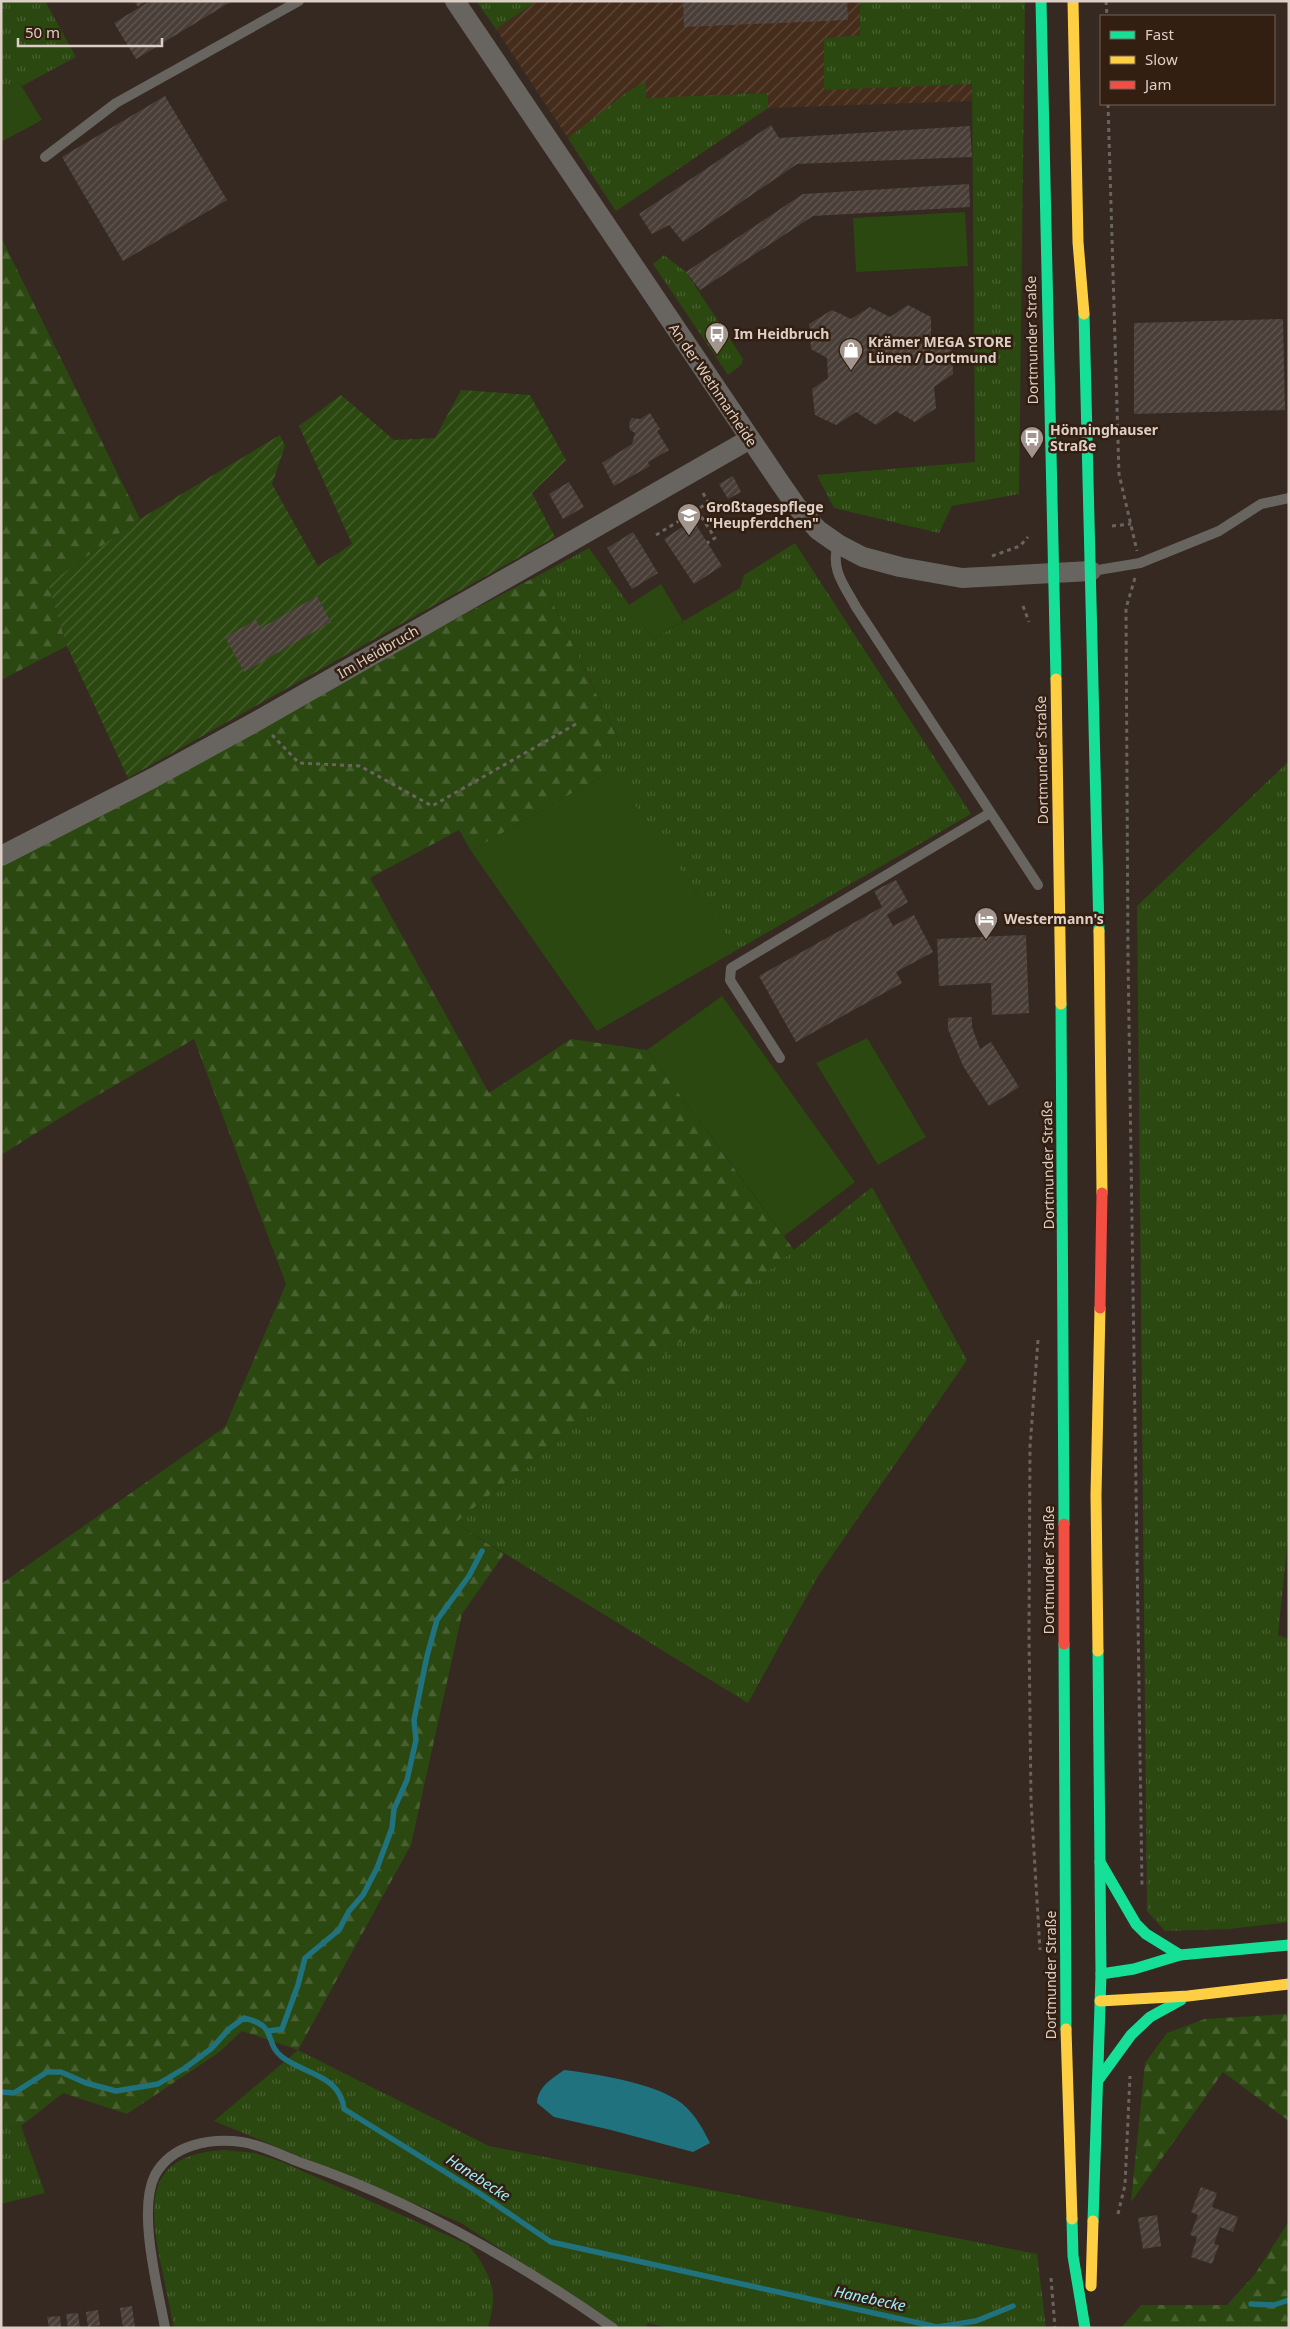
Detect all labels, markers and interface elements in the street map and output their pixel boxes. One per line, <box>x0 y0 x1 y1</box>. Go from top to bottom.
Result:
scale bar <box>18 15 161 47</box>
legend <box>1100 15 1275 105</box>
text: 50 m <box>25 22 60 42</box>
text: Fast <box>1145 24 1174 44</box>
text: Slow <box>1145 49 1178 69</box>
text: Jam <box>1143 74 1172 94</box>
street label: Dortmunder Straße <box>1021 275 1042 405</box>
street label: An der Wethmarheide <box>665 319 762 450</box>
bus stop icon: Im Heidbruch <box>704 321 730 355</box>
place label: Im Heidbruch <box>734 324 829 343</box>
place label: Krämer MEGA STORE Lünen / Dortmund <box>868 332 1012 367</box>
shop icon: Krämer MEGA STORE Lünen / Dortmund <box>838 337 864 371</box>
place label: Hönninghauser Straße <box>1050 420 1159 455</box>
bus stop icon: Hönninghauser Straße <box>1019 425 1045 459</box>
place label: Großtagespflege "Heupferdchen" <box>706 497 824 532</box>
school or university icon: Großtagespflege "Heupferdchen" <box>676 502 702 536</box>
street label: Im Heidbruch <box>334 621 422 682</box>
street label: Dortmunder Straße <box>1031 695 1052 825</box>
hotel icon: Westermann's <box>973 906 999 940</box>
place label: Westermann's <box>1004 909 1104 928</box>
street label: Dortmunder Straße <box>1037 1100 1058 1230</box>
street label: Dortmunder Straße <box>1039 1506 1058 1634</box>
street label: Dortmunder Straße <box>1041 1911 1060 2039</box>
water label: Hanebecke <box>443 2149 515 2206</box>
water label: Hanebecke <box>833 2281 908 2315</box>

